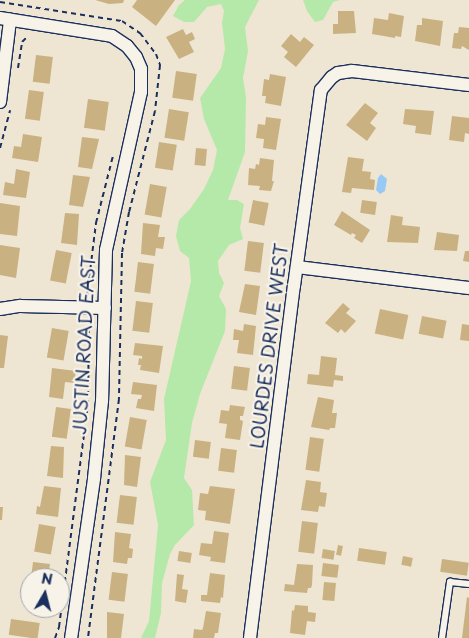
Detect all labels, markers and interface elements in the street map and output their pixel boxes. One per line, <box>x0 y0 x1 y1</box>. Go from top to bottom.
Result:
street label: LOURDES DRIVE WEST <box>246 242 292 450</box>
street label: JUSTIN ROAD EAST <box>68 254 100 436</box>
text: N <box>40 567 54 590</box>
north arrow <box>20 568 70 618</box>

